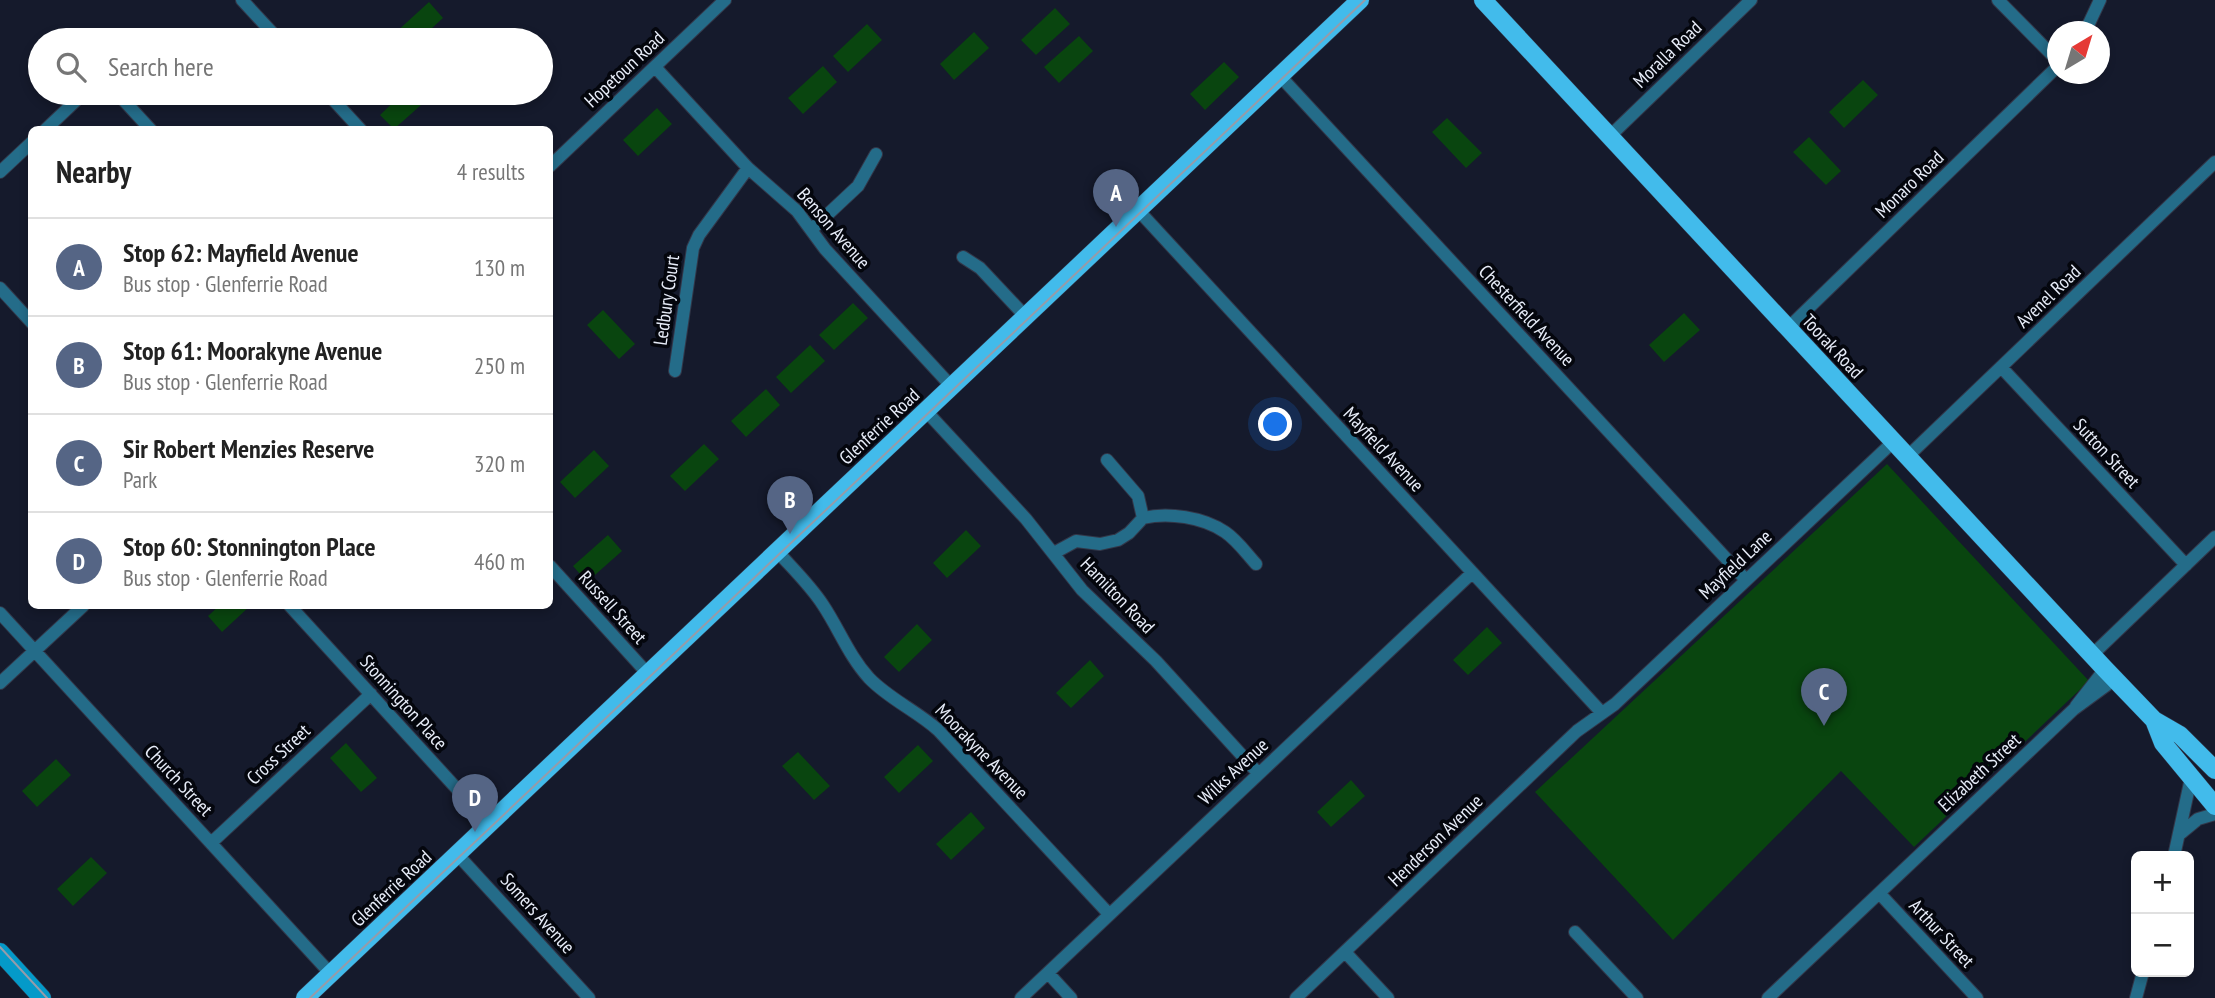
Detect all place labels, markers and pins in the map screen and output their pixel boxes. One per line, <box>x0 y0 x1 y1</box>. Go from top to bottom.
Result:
pin: A <box>1093 169 1139 227</box>
pin: B <box>767 476 813 534</box>
pin: C <box>1801 668 1847 726</box>
pin: D <box>452 774 498 832</box>

